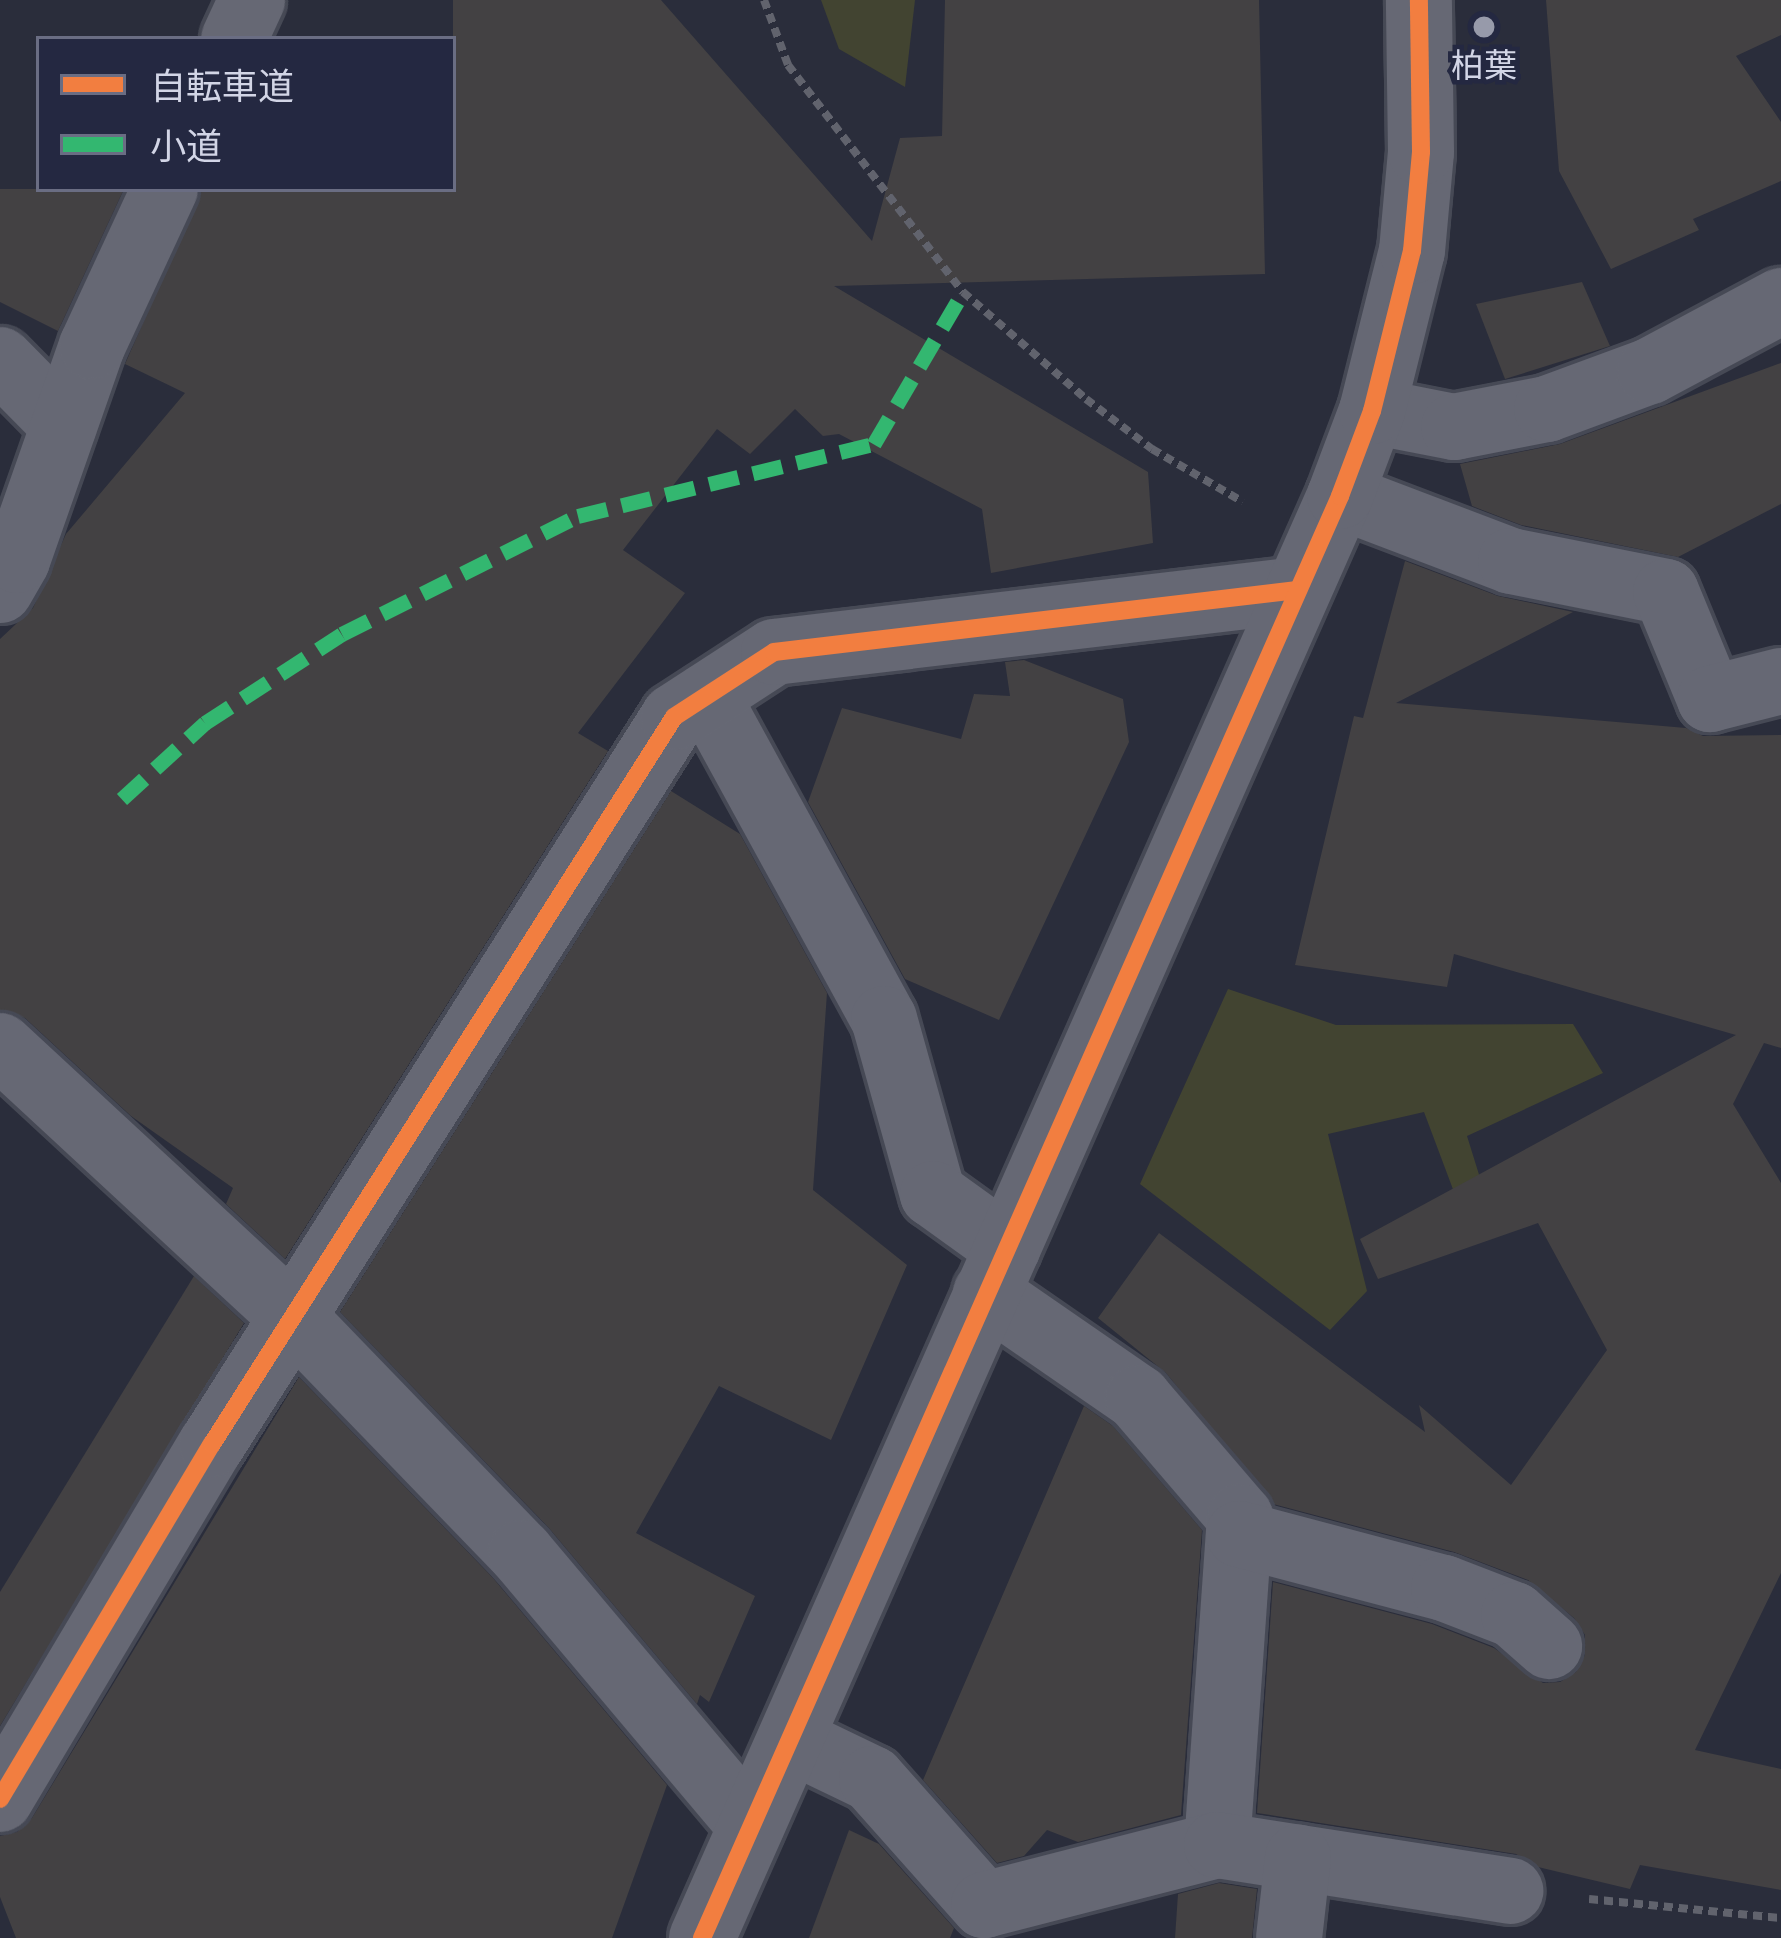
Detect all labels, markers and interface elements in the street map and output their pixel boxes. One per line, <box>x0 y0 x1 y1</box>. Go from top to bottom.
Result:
marker: 柏葉 <box>1471 14 1497 40</box>
legend <box>36 36 456 192</box>
place label: 柏葉 <box>1451 46 1517 86</box>
text: 自転車道 <box>150 60 294 112</box>
text: 小道 <box>150 120 222 172</box>

